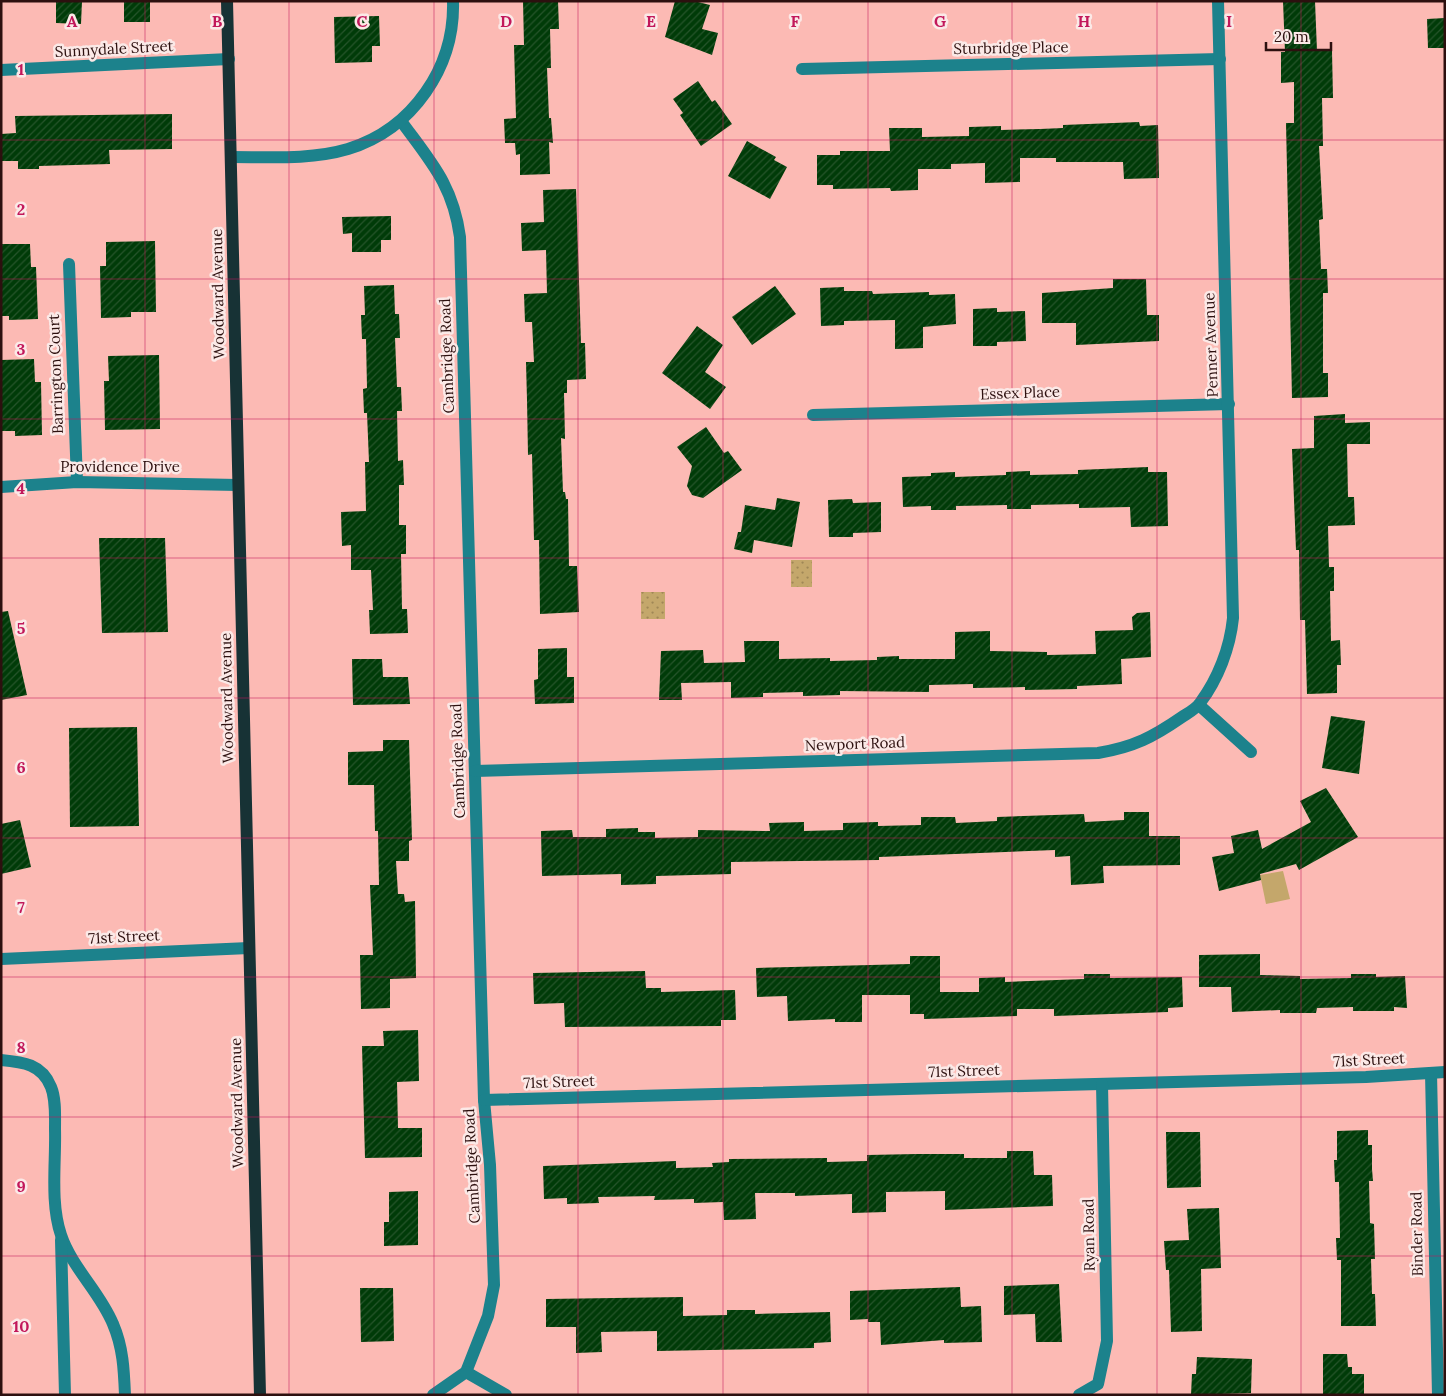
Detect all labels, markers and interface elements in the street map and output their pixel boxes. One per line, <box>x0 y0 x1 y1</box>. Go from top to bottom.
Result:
text: A <box>67 11 78 31</box>
text: B <box>212 11 223 31</box>
text: C <box>356 11 368 31</box>
text: D <box>500 11 512 31</box>
text: E <box>646 11 656 31</box>
text: F <box>790 11 800 31</box>
text: G <box>934 11 946 31</box>
text: H <box>1078 11 1091 31</box>
text: I <box>1226 11 1232 31</box>
scale bar <box>1266 20 1331 52</box>
text: 20 m <box>1274 27 1309 46</box>
street label: Sunnydale Street <box>54 36 174 61</box>
street label: Sturbridge Place <box>953 37 1069 58</box>
text: 1 <box>18 59 24 79</box>
text: 2 <box>17 199 25 219</box>
street label: Woodward Avenue <box>207 229 228 359</box>
street label: Penner Avenue <box>1199 292 1222 398</box>
street label: Cambridge Road <box>435 298 458 414</box>
street label: Barrington Court <box>44 314 67 434</box>
text: 3 <box>17 339 26 359</box>
street label: Essex Place <box>980 382 1060 403</box>
street label: Providence Drive <box>60 457 180 476</box>
text: 4 <box>17 478 26 498</box>
text: 5 <box>17 618 26 638</box>
street label: Woodward Avenue <box>216 633 237 763</box>
street label: Cambridge Road <box>446 703 469 819</box>
street label: Newport Road <box>805 732 905 755</box>
text: 6 <box>16 757 26 777</box>
text: 7 <box>17 897 25 917</box>
street label: 71st Street <box>88 925 160 948</box>
text: 8 <box>16 1037 26 1057</box>
street label: Woodward Avenue <box>226 1038 247 1168</box>
street label: 71st Street <box>1333 1048 1405 1071</box>
street label: 71st Street <box>928 1060 1000 1081</box>
street label: 71st Street <box>523 1071 595 1092</box>
street label: Cambridge Road <box>459 1108 484 1224</box>
text: 9 <box>16 1176 26 1196</box>
street label: Binder Road <box>1406 1191 1427 1277</box>
street label: Ryan Road <box>1078 1198 1099 1272</box>
text: 10 <box>13 1316 29 1336</box>

